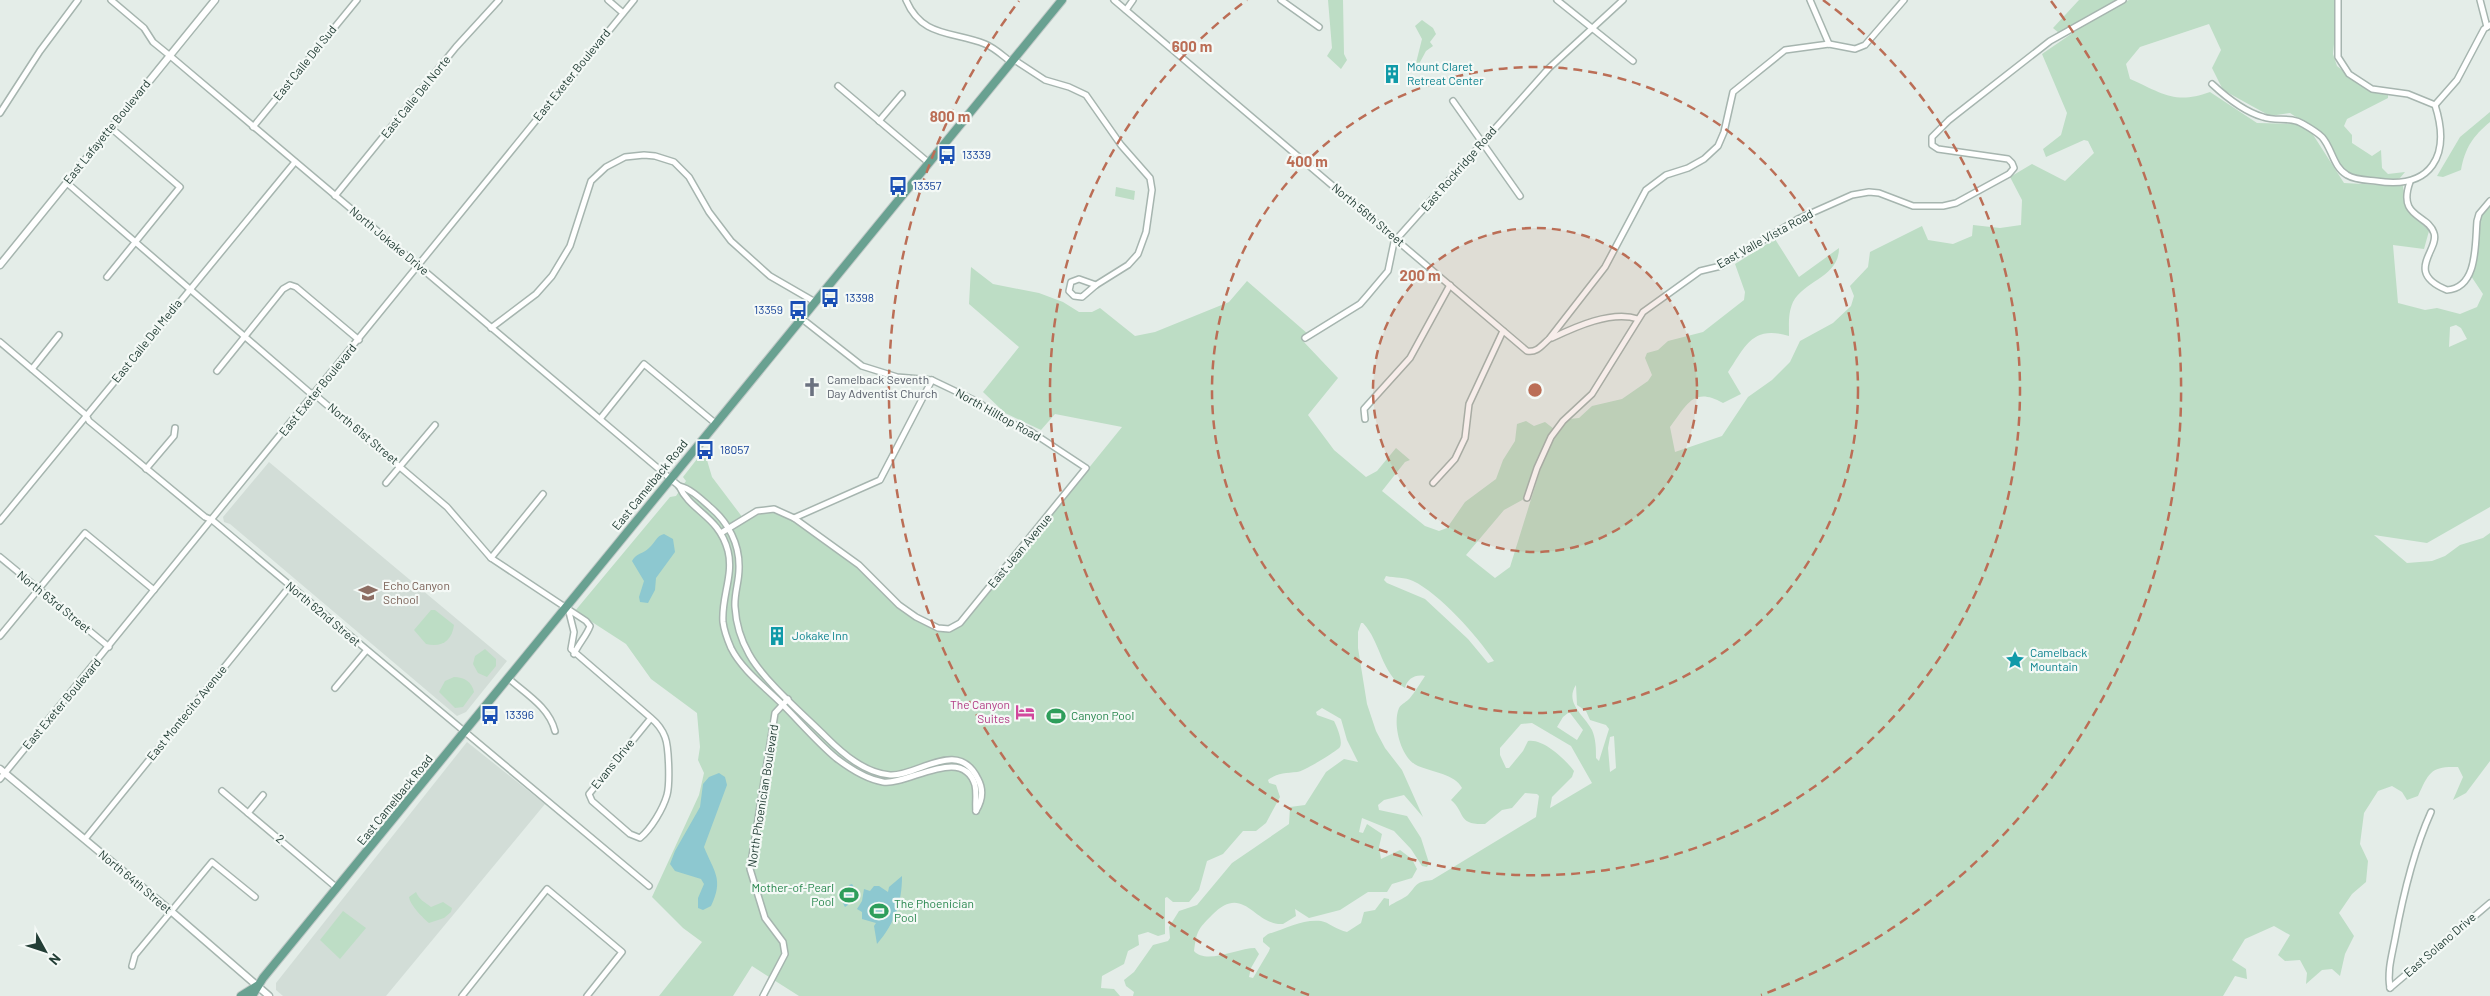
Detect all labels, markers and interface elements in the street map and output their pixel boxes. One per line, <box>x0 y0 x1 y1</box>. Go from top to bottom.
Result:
street label: East Calle Del Sud <box>270 22 339 103</box>
street label: East Exeter Boulevard <box>530 26 613 123</box>
text: 600 m <box>1172 37 1212 55</box>
street label: East Calle Del Norte <box>378 52 453 141</box>
place label: Mount Claret Retreat Center <box>1407 59 1484 87</box>
building icon: Mount Claret Retreat Center <box>1381 63 1403 85</box>
street label: East Lafayette Boulevard <box>60 76 153 186</box>
text: 800 m <box>930 107 970 125</box>
street label: East Rockridge Road <box>1418 123 1499 214</box>
bus stop icon: 13339 <box>936 144 958 166</box>
place label: 13339 <box>962 147 991 161</box>
text: 400 m <box>1286 152 1328 170</box>
bus stop icon: 13357 <box>887 175 909 197</box>
place label: 13357 <box>913 178 942 192</box>
street label: North 56th Street <box>1329 180 1408 249</box>
street label: North Jokake Drive <box>347 203 432 277</box>
street label: East Valle Vista Road <box>1714 206 1815 270</box>
text: 200 m <box>1399 266 1441 284</box>
bus stop icon: 13398 <box>819 287 841 309</box>
place label: 13398 <box>845 290 874 304</box>
street label: East Calle Del Media <box>108 296 184 385</box>
bus stop icon: 13359 <box>787 299 809 321</box>
place label: 13359 <box>754 302 783 316</box>
street label: East Exeter Boulevard <box>276 341 359 438</box>
place label: Camelback Seventh Day Adventist Church <box>827 372 938 400</box>
church icon: Camelback Seventh Day Adventist Church <box>801 376 823 398</box>
centre of rings <box>1526 381 1544 399</box>
street label: North Hilltop Road <box>953 385 1043 443</box>
street label: North 61st Street <box>325 400 402 467</box>
street label: East Camelback Road <box>608 436 690 532</box>
bus stop icon: 18057 <box>694 439 716 461</box>
place label: 18057 <box>720 442 749 456</box>
street label: East Jean Avenue <box>984 510 1054 590</box>
street label: North 63rd Street <box>15 567 94 635</box>
street label: North 62nd Street <box>283 578 364 649</box>
place label: Echo Canyon School <box>383 578 450 606</box>
school or university icon: Echo Canyon School <box>357 582 379 604</box>
building icon: Jokake Inn <box>766 625 788 647</box>
place label: Jokake Inn <box>792 628 848 642</box>
place label: Camelback Mountain <box>2030 645 2087 673</box>
place icon: Camelback Mountain <box>2004 649 2026 671</box>
street label: East Exeter Boulevard <box>19 655 103 752</box>
street label: East Montecito Avenue <box>143 662 229 763</box>
place label: The Canyon Suites <box>950 697 1010 725</box>
hotel icon: The Canyon Suites <box>1014 701 1036 723</box>
bus stop icon: 13396 <box>479 704 501 726</box>
sports icon: Canyon Pool <box>1045 705 1067 727</box>
place label: 13396 <box>505 707 534 721</box>
place label: Canyon Pool <box>1071 708 1134 722</box>
street label: North Phoenician Boulevard <box>744 723 780 868</box>
street label: Evans Drive <box>588 736 637 791</box>
street label: East Camelback Road <box>353 751 435 847</box>
street label: 2 <box>274 831 288 846</box>
street label: North 64th Street <box>96 847 175 916</box>
place label: Mother-of-Pearl Pool <box>751 880 834 908</box>
sports icon: Mother-of-Pearl Pool <box>838 884 860 906</box>
place label: The Phoenician Pool <box>894 896 974 924</box>
sports icon: The Phoenician Pool <box>868 900 890 922</box>
street label: East Solano Drive <box>2401 909 2478 979</box>
north arrow <box>20 926 70 976</box>
text: N <box>46 951 65 969</box>

